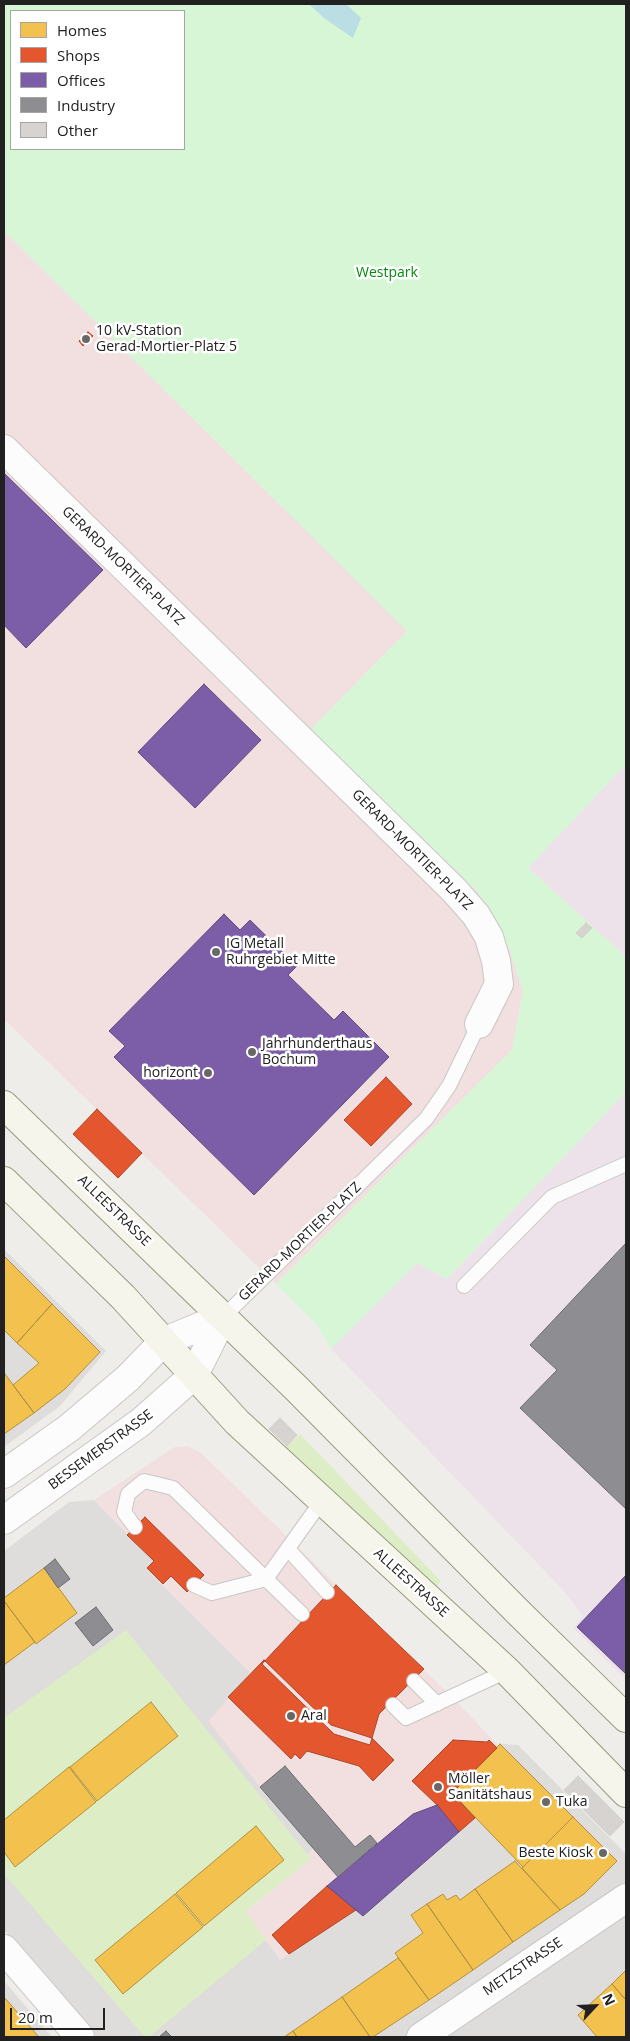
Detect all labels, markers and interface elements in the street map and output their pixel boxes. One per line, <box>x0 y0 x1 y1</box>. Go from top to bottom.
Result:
legend <box>10 10 185 150</box>
text: Homes <box>57 20 107 40</box>
text: Shops <box>57 45 100 65</box>
text: Offices <box>57 70 105 90</box>
text: Industry <box>57 95 115 115</box>
text: Other <box>57 120 98 140</box>
park label: Westpark <box>356 265 418 281</box>
place label: 10 kV-Station Gerad-Mortier-Platz 5 <box>96 323 237 356</box>
marker: 10 kV-Station Gerad-Mortier-Platz 5 <box>80 333 92 345</box>
street label: GERARD-MORTIER-PLATZ <box>58 503 188 629</box>
street label: GERARD-MORTIER-PLATZ <box>348 786 476 914</box>
place label: IG Metall Ruhrgebiet Mitte <box>226 936 336 969</box>
marker: IG Metall Ruhrgebiet Mitte <box>210 946 222 958</box>
place label: Jahrhunderthaus Bochum <box>262 1036 372 1068</box>
marker: Jahrhunderthaus Bochum <box>246 1046 258 1058</box>
place label: horizont <box>143 1065 198 1081</box>
marker: horizont <box>202 1067 214 1079</box>
street label: ALLEESTRASSE <box>74 1172 154 1250</box>
street label: GERARD-MORTIER-PLATZ <box>235 1179 365 1305</box>
street label: BESSEMERSTRASSE <box>46 1406 156 1494</box>
street label: ALLEESTRASSE <box>370 1545 452 1621</box>
place label: Aral <box>301 1708 327 1724</box>
marker: Aral <box>285 1710 297 1722</box>
place label: Möller Sanitätshaus <box>448 1771 532 1804</box>
marker: Möller Sanitätshaus <box>432 1781 444 1793</box>
place label: Tuka <box>556 1794 587 1810</box>
marker: Tuka <box>540 1796 552 1808</box>
place label: Beste Kiosk <box>518 1845 593 1861</box>
marker: Beste Kiosk <box>597 1847 609 1859</box>
street label: METZSTRASSE <box>480 1934 566 2000</box>
north arrow <box>570 1981 620 2031</box>
text: N <box>598 1990 620 2009</box>
scale bar <box>12 1998 108 2030</box>
text: 20 m <box>18 2007 53 2027</box>

